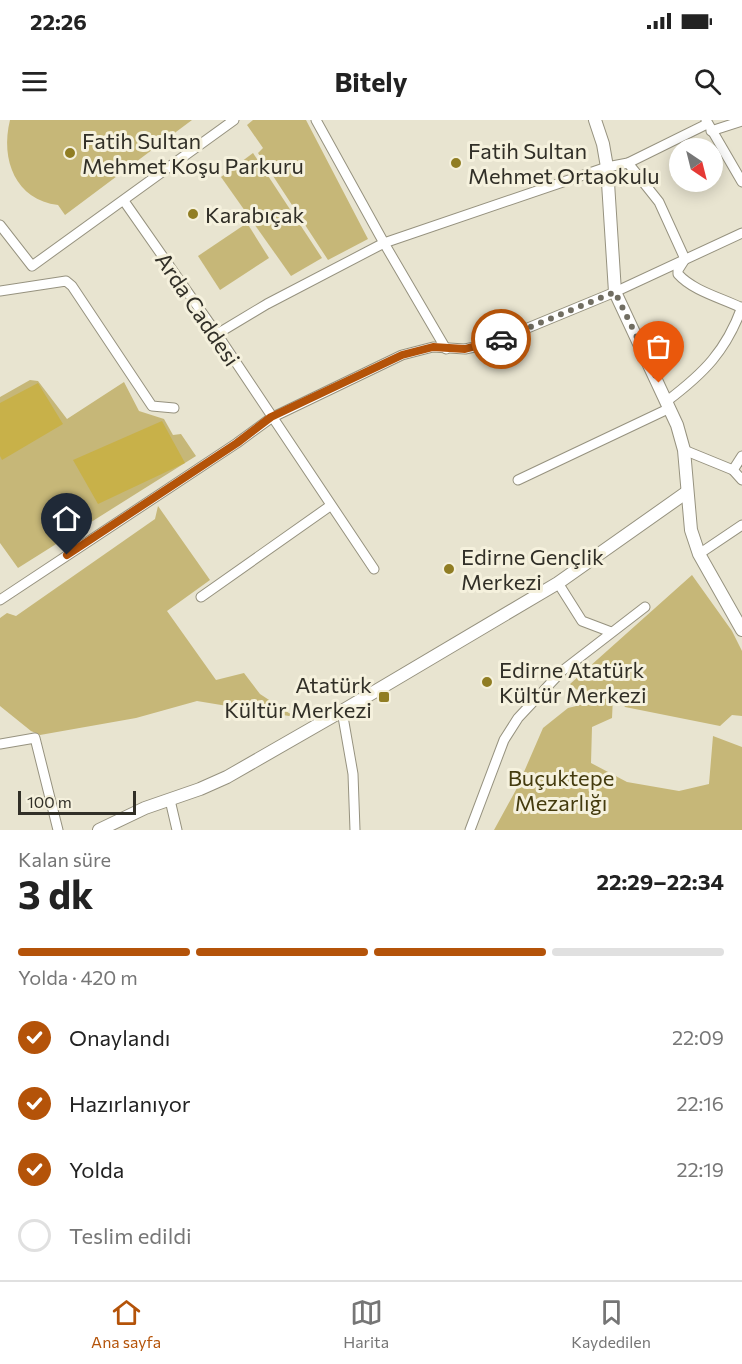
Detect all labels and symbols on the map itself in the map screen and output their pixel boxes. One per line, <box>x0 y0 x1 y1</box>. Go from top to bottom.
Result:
place label: Fatih Sultan Mehmet Koşu Parkuru <box>82 127 304 179</box>
place label: Fatih Sultan Mehmet Ortaokulu <box>468 137 660 189</box>
north arrow <box>669 138 723 192</box>
marker: Fatih Sultan Mehmet Koşu Parkuru <box>63 146 77 160</box>
marker: Fatih Sultan Mehmet Ortaokulu <box>449 156 463 170</box>
place label: Karabıçak <box>205 201 304 228</box>
marker: Karabıçak <box>186 207 200 221</box>
street label: Arda Caddesi <box>150 247 246 371</box>
courier <box>471 309 531 369</box>
pin <box>633 321 684 383</box>
pin <box>41 493 92 555</box>
place label: Edirne Gençlik Merkezi <box>461 543 604 595</box>
marker: Edirne Gençlik Merkezi <box>442 562 456 576</box>
place label: Edirne Atatürk Kültür Merkezi <box>499 656 647 708</box>
place label: Atatürk Kültür Merkezi <box>224 671 372 723</box>
marker: Edirne Atatürk Kültür Merkezi <box>480 675 494 689</box>
marker: Atatürk Kültür Merkezi <box>377 690 391 704</box>
park label: Buçuktepe Mezarlığı <box>508 764 614 816</box>
scale bar <box>18 788 136 816</box>

